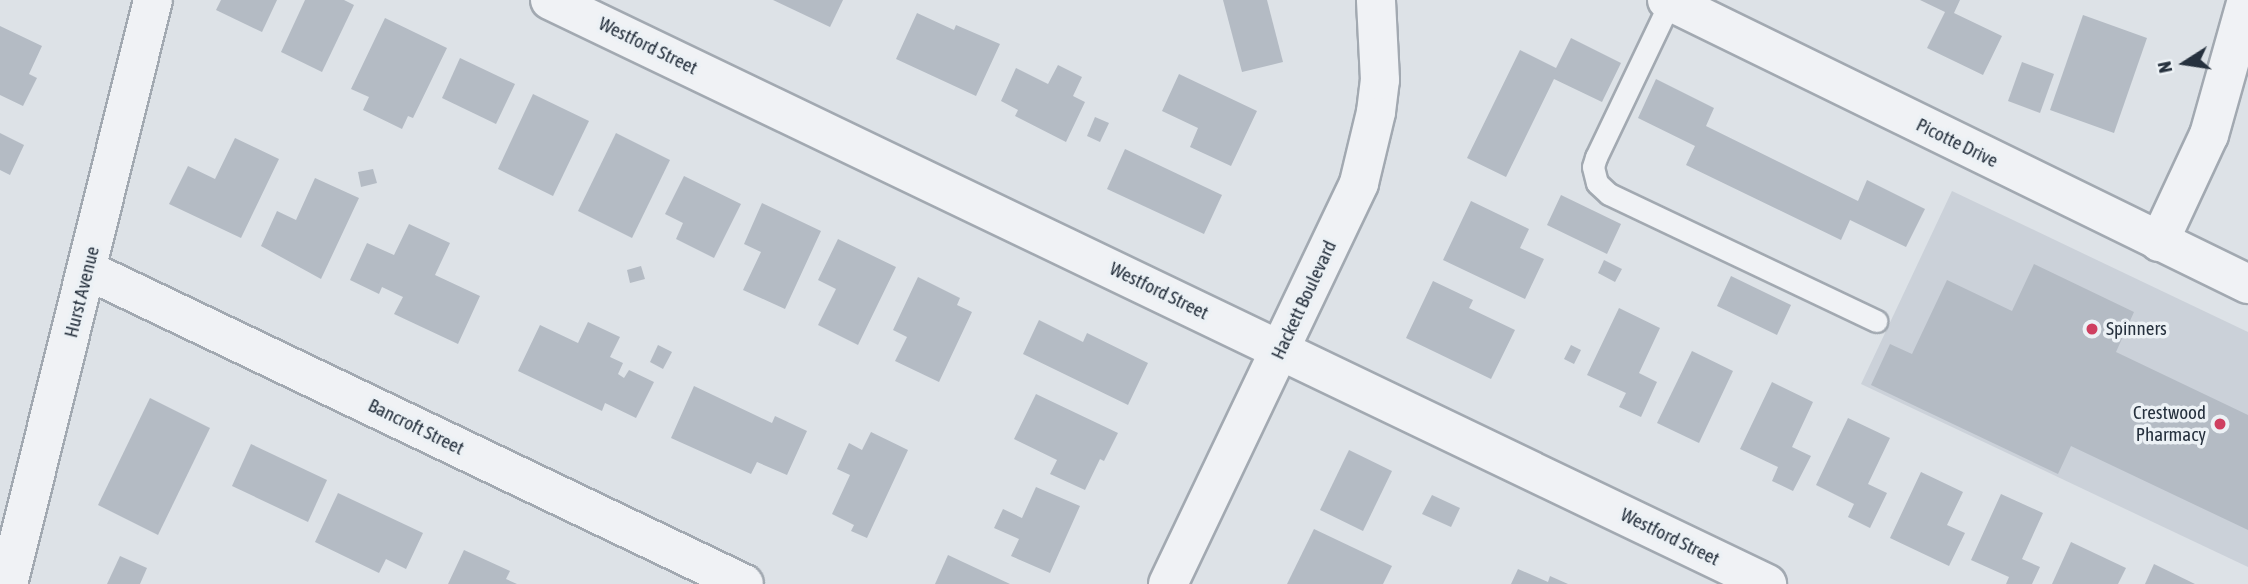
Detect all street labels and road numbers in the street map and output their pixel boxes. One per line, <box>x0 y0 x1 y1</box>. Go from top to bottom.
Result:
street label: Westford Street <box>595 12 701 80</box>
street label: Picotte Drive <box>1912 113 2002 173</box>
street label: Hackett Boulevard <box>1267 237 1341 363</box>
street label: Hurst Avenue <box>60 244 104 340</box>
street label: Westford Street <box>1106 257 1212 325</box>
street label: Bancroft Street <box>364 394 468 460</box>
street label: Westford Street <box>1617 503 1723 571</box>

